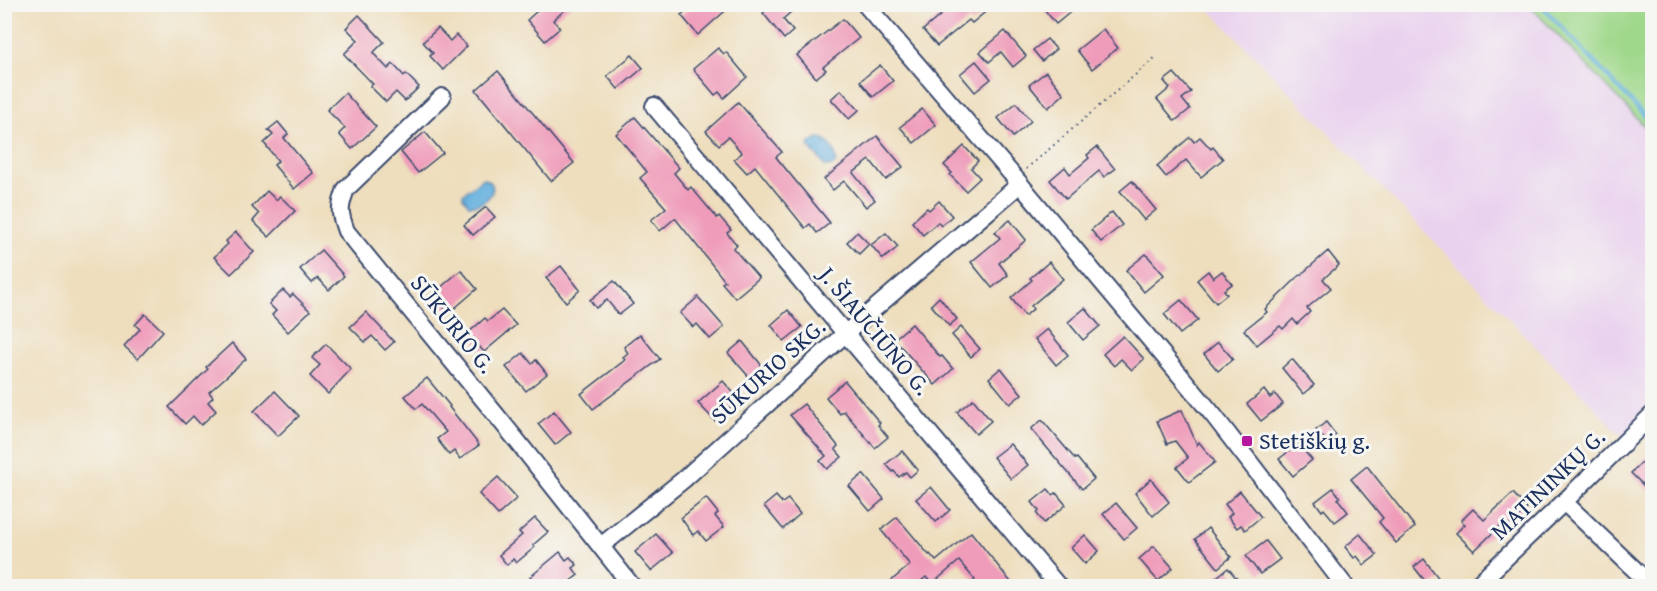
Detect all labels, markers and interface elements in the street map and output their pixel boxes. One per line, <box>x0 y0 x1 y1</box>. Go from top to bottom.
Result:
street label: J. ŠIAUČIŪNO G. <box>809 256 940 403</box>
street label: SŪKURIO G. <box>402 267 504 381</box>
street label: SŪKURIO SKG. <box>702 309 833 432</box>
street label: MATININKŲ G. <box>1482 420 1613 548</box>
place label: Stetiškių g. <box>1259 423 1370 458</box>
marker: Stetiškių g. <box>1240 434 1254 448</box>

